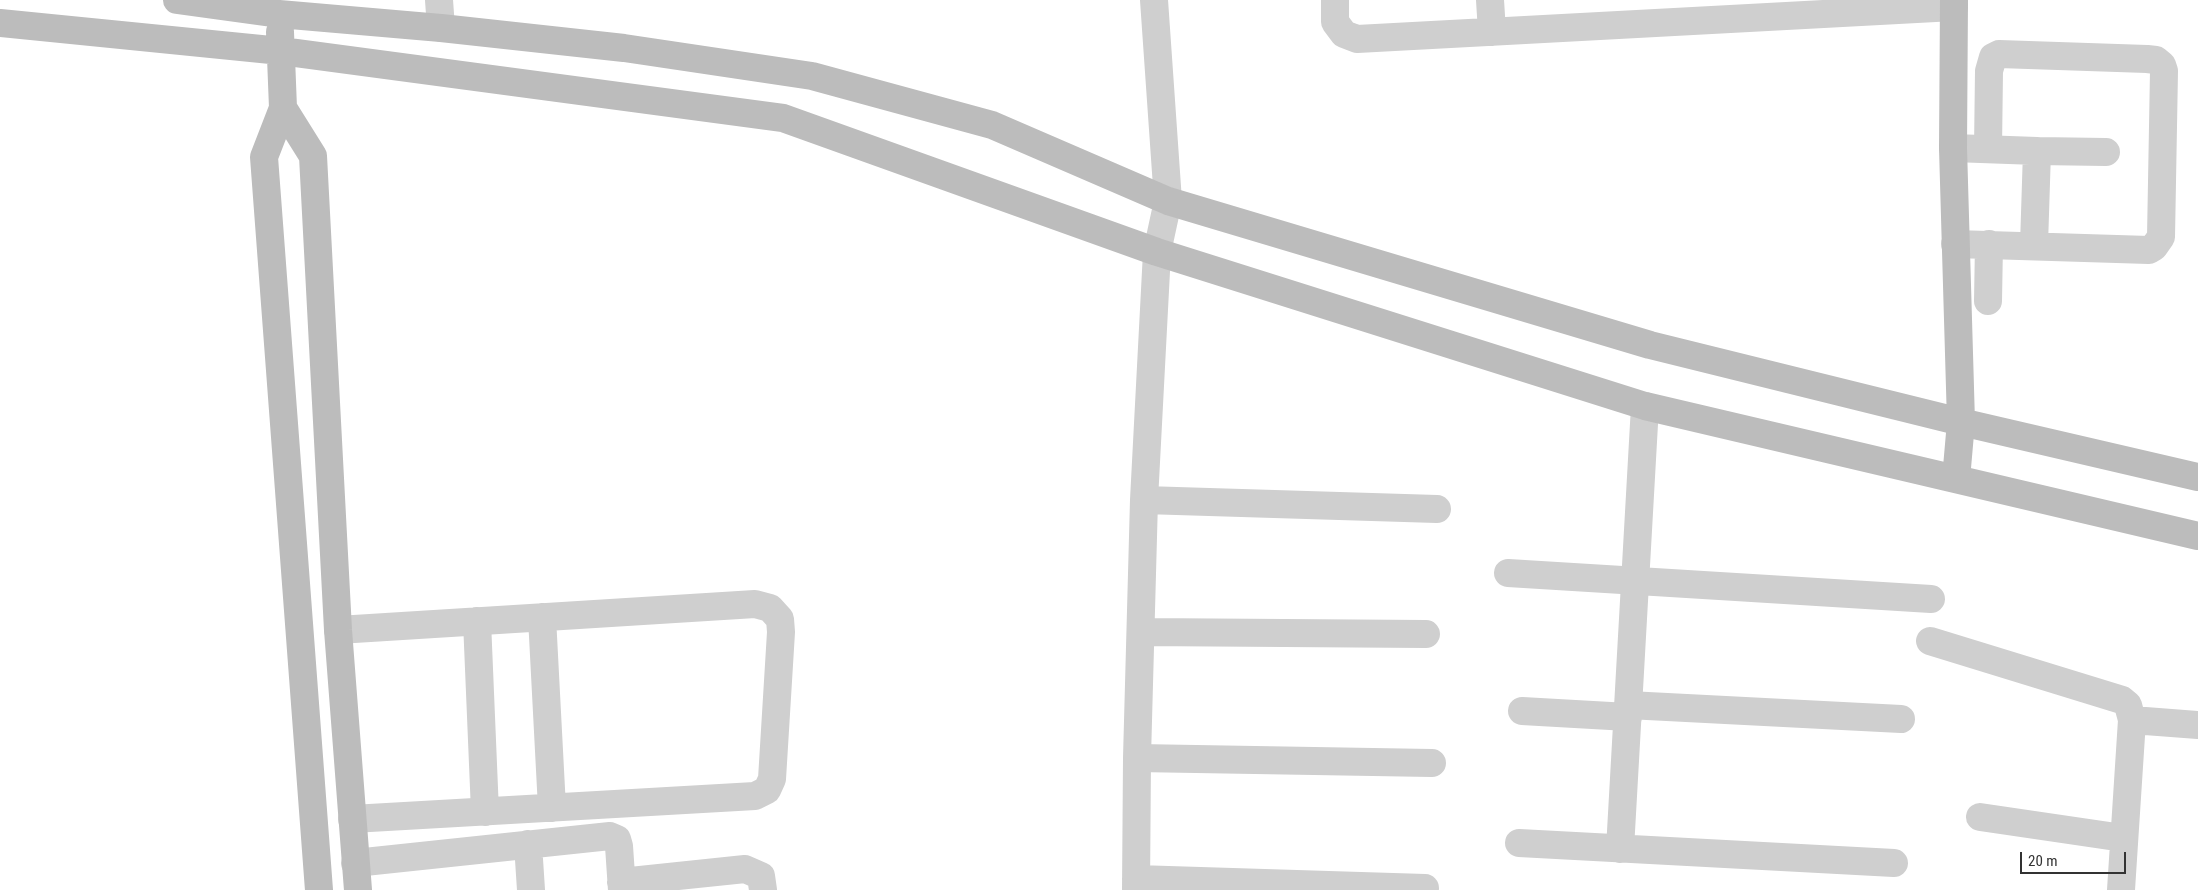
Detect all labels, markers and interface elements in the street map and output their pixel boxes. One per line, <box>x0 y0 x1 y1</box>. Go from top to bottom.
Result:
scale bar <box>2023 842 2129 874</box>
text: 20 m <box>2028 852 2058 870</box>

